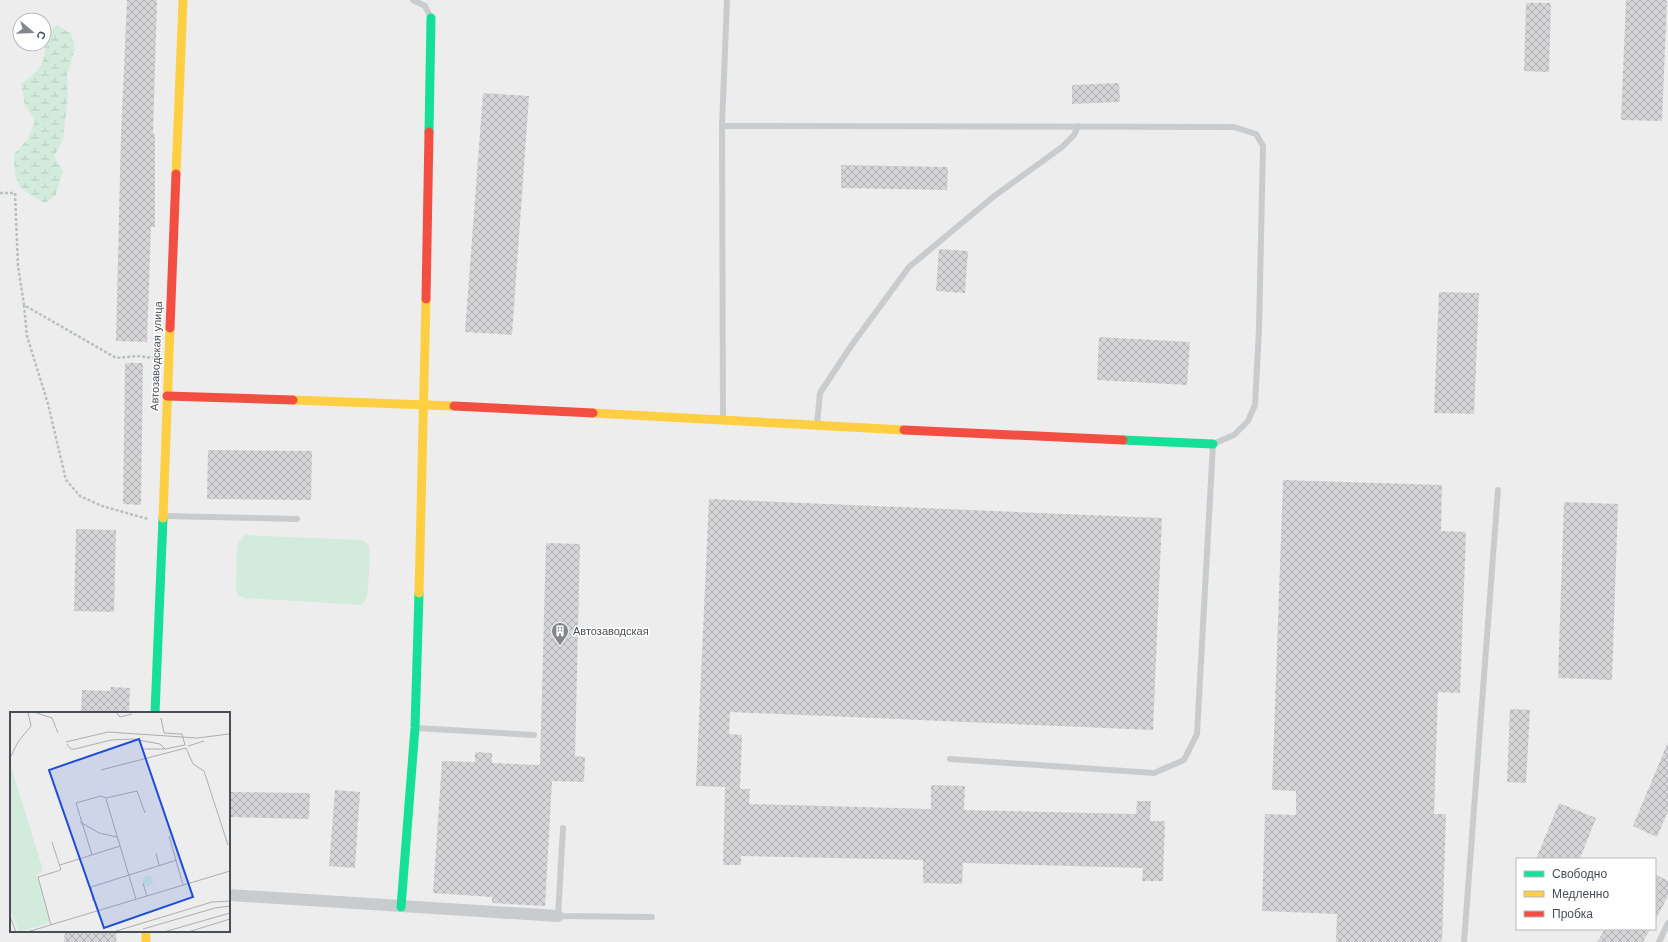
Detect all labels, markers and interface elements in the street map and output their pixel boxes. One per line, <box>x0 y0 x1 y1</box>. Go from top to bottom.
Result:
north arrow <box>12 12 52 52</box>
text: С <box>34 29 48 41</box>
street label: Автозаводская улица <box>148 300 165 411</box>
building icon: Автозаводская <box>550 621 570 646</box>
place label: Автозаводская <box>573 625 649 638</box>
inset map <box>10 712 230 932</box>
legend <box>1516 858 1656 930</box>
text: Свободно <box>1552 867 1607 881</box>
text: Медленно <box>1552 887 1609 901</box>
text: Пробка <box>1552 907 1593 921</box>

